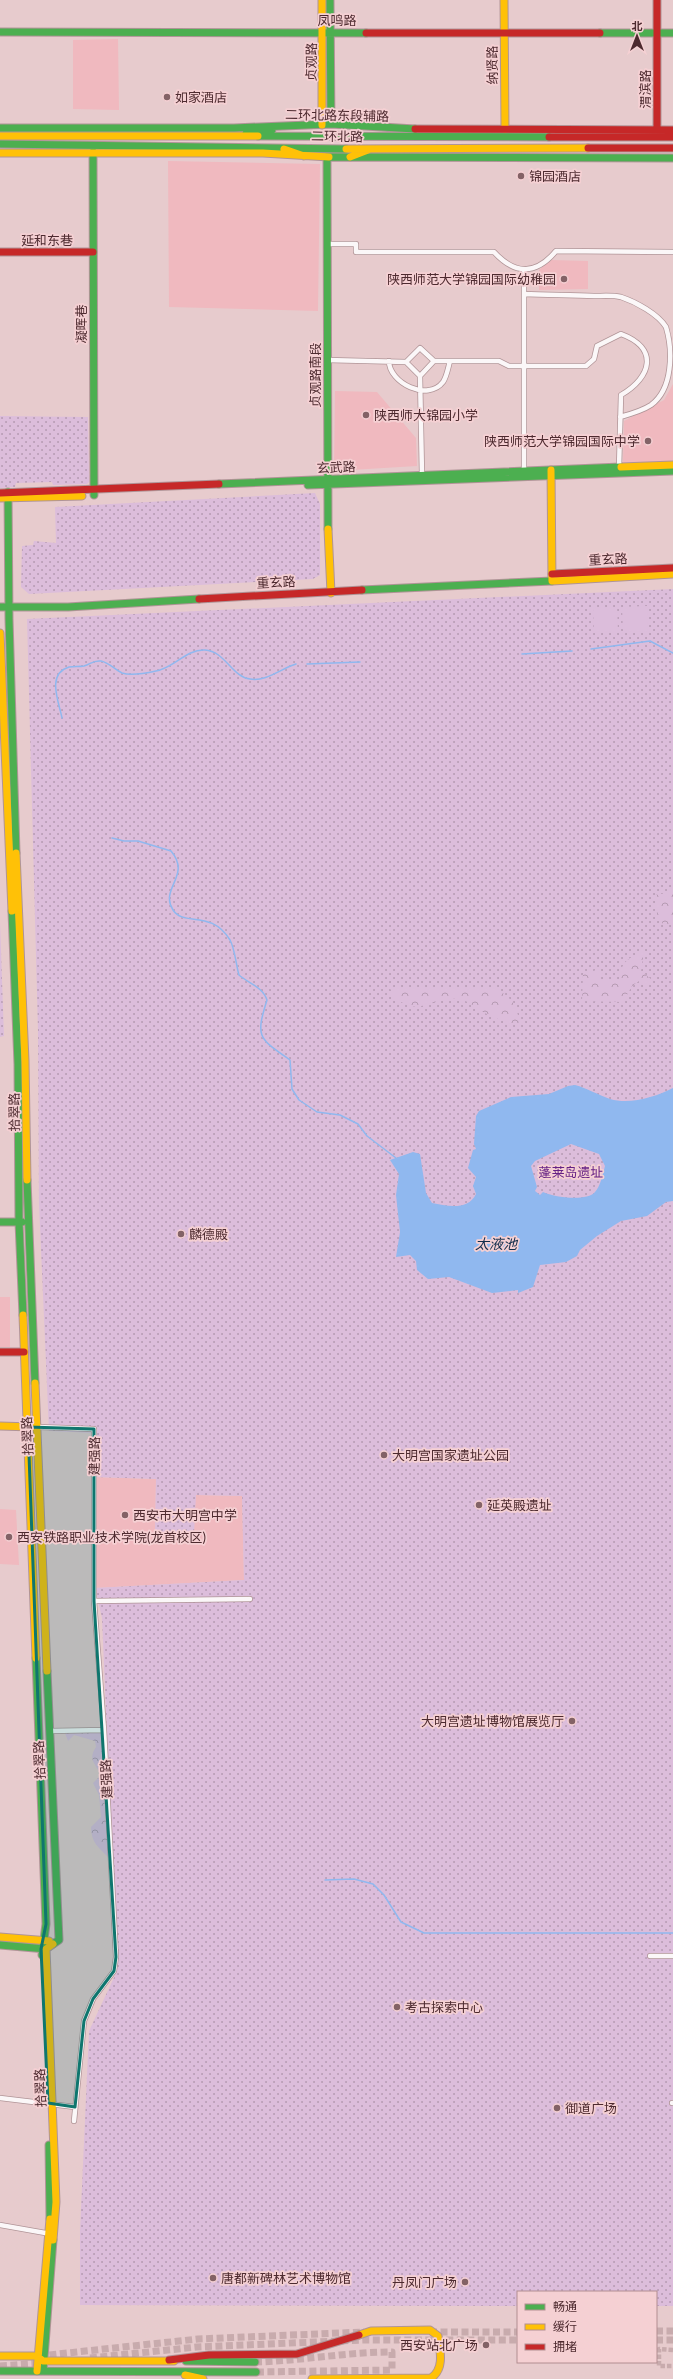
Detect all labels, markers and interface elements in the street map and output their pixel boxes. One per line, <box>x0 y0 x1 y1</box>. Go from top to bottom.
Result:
street label: 凤鸣路 <box>317 12 357 28</box>
north arrow <box>617 16 657 56</box>
text: 北 <box>632 19 643 32</box>
street label: 贞观路 <box>303 42 319 82</box>
street label: 纳贤路 <box>484 45 500 85</box>
street label: 渭滨路 <box>637 69 653 109</box>
place label: 如家酒店 <box>175 89 227 105</box>
marker: 如家酒店 <box>162 92 172 102</box>
street label: 二环北路东段辅路 <box>285 106 389 124</box>
street label: 二环北路 <box>311 128 363 144</box>
place label: 锦园酒店 <box>529 168 581 184</box>
marker: 锦园酒店 <box>516 171 526 181</box>
street label: 延和东巷 <box>21 232 73 248</box>
place label: 陕西师范大学锦园国际幼稚园 <box>387 271 556 287</box>
marker: 陕西师范大学锦园国际幼稚园 <box>559 274 569 284</box>
street label: 凝晖巷 <box>73 304 89 344</box>
street label: 贞观路南段 <box>307 342 323 408</box>
place label: 陕西师大锦园小学 <box>374 407 478 423</box>
marker: 陕西师大锦园小学 <box>361 410 371 420</box>
place label: 陕西师范大学锦园国际中学 <box>484 433 640 449</box>
marker: 陕西师范大学锦园国际中学 <box>643 436 653 446</box>
street label: 玄武路 <box>316 458 356 476</box>
street label: 重玄路 <box>588 550 628 568</box>
street label: 重玄路 <box>256 573 296 591</box>
street label: 拾翠路 <box>6 1092 22 1132</box>
park label: 蓬莱岛遗址 <box>538 1164 604 1180</box>
place label: 麟德殿 <box>189 1226 228 1242</box>
marker: 麟德殿 <box>176 1229 186 1239</box>
water label: 太液池 <box>475 1235 519 1252</box>
street label: 拾翠路 <box>18 1416 36 1456</box>
street label: 建强路 <box>86 1436 102 1476</box>
place label: 大明宫国家遗址公园 <box>392 1447 509 1463</box>
marker: 大明宫国家遗址公园 <box>379 1450 389 1460</box>
place label: 延英殿遗址 <box>487 1497 552 1513</box>
marker: 延英殿遗址 <box>474 1500 484 1510</box>
place label: 西安市大明宫中学 <box>133 1507 237 1523</box>
marker: 西安市大明宫中学 <box>120 1510 130 1520</box>
place label: 西安铁路职业技术学院(龙首校区) <box>17 1529 206 1545</box>
marker: 西安铁路职业技术学院(龙首校区) <box>4 1532 14 1542</box>
place label: 大明宫遗址博物馆展览厅 <box>421 1713 564 1729</box>
marker: 大明宫遗址博物馆展览厅 <box>567 1716 577 1726</box>
street label: 拾翠路 <box>30 1740 48 1780</box>
street label: 建强路 <box>97 1759 115 1799</box>
place label: 考古探索中心 <box>405 1999 483 2015</box>
marker: 考古探索中心 <box>392 2002 402 2012</box>
street label: 拾翠路 <box>31 2068 49 2108</box>
place label: 御道广场 <box>565 2100 617 2116</box>
marker: 御道广场 <box>552 2103 562 2113</box>
place label: 唐都新碑林艺术博物馆 <box>221 2270 351 2286</box>
marker: 唐都新碑林艺术博物馆 <box>208 2273 218 2283</box>
place label: 丹凤门广场 <box>392 2274 457 2290</box>
marker: 丹凤门广场 <box>460 2277 470 2287</box>
legend <box>517 2291 657 2363</box>
text: 畅通 <box>553 2299 577 2314</box>
text: 缓行 <box>553 2319 577 2334</box>
place label: 西安站北广场 <box>400 2337 478 2353</box>
text: 拥堵 <box>553 2339 577 2354</box>
marker: 西安站北广场 <box>481 2340 491 2350</box>

